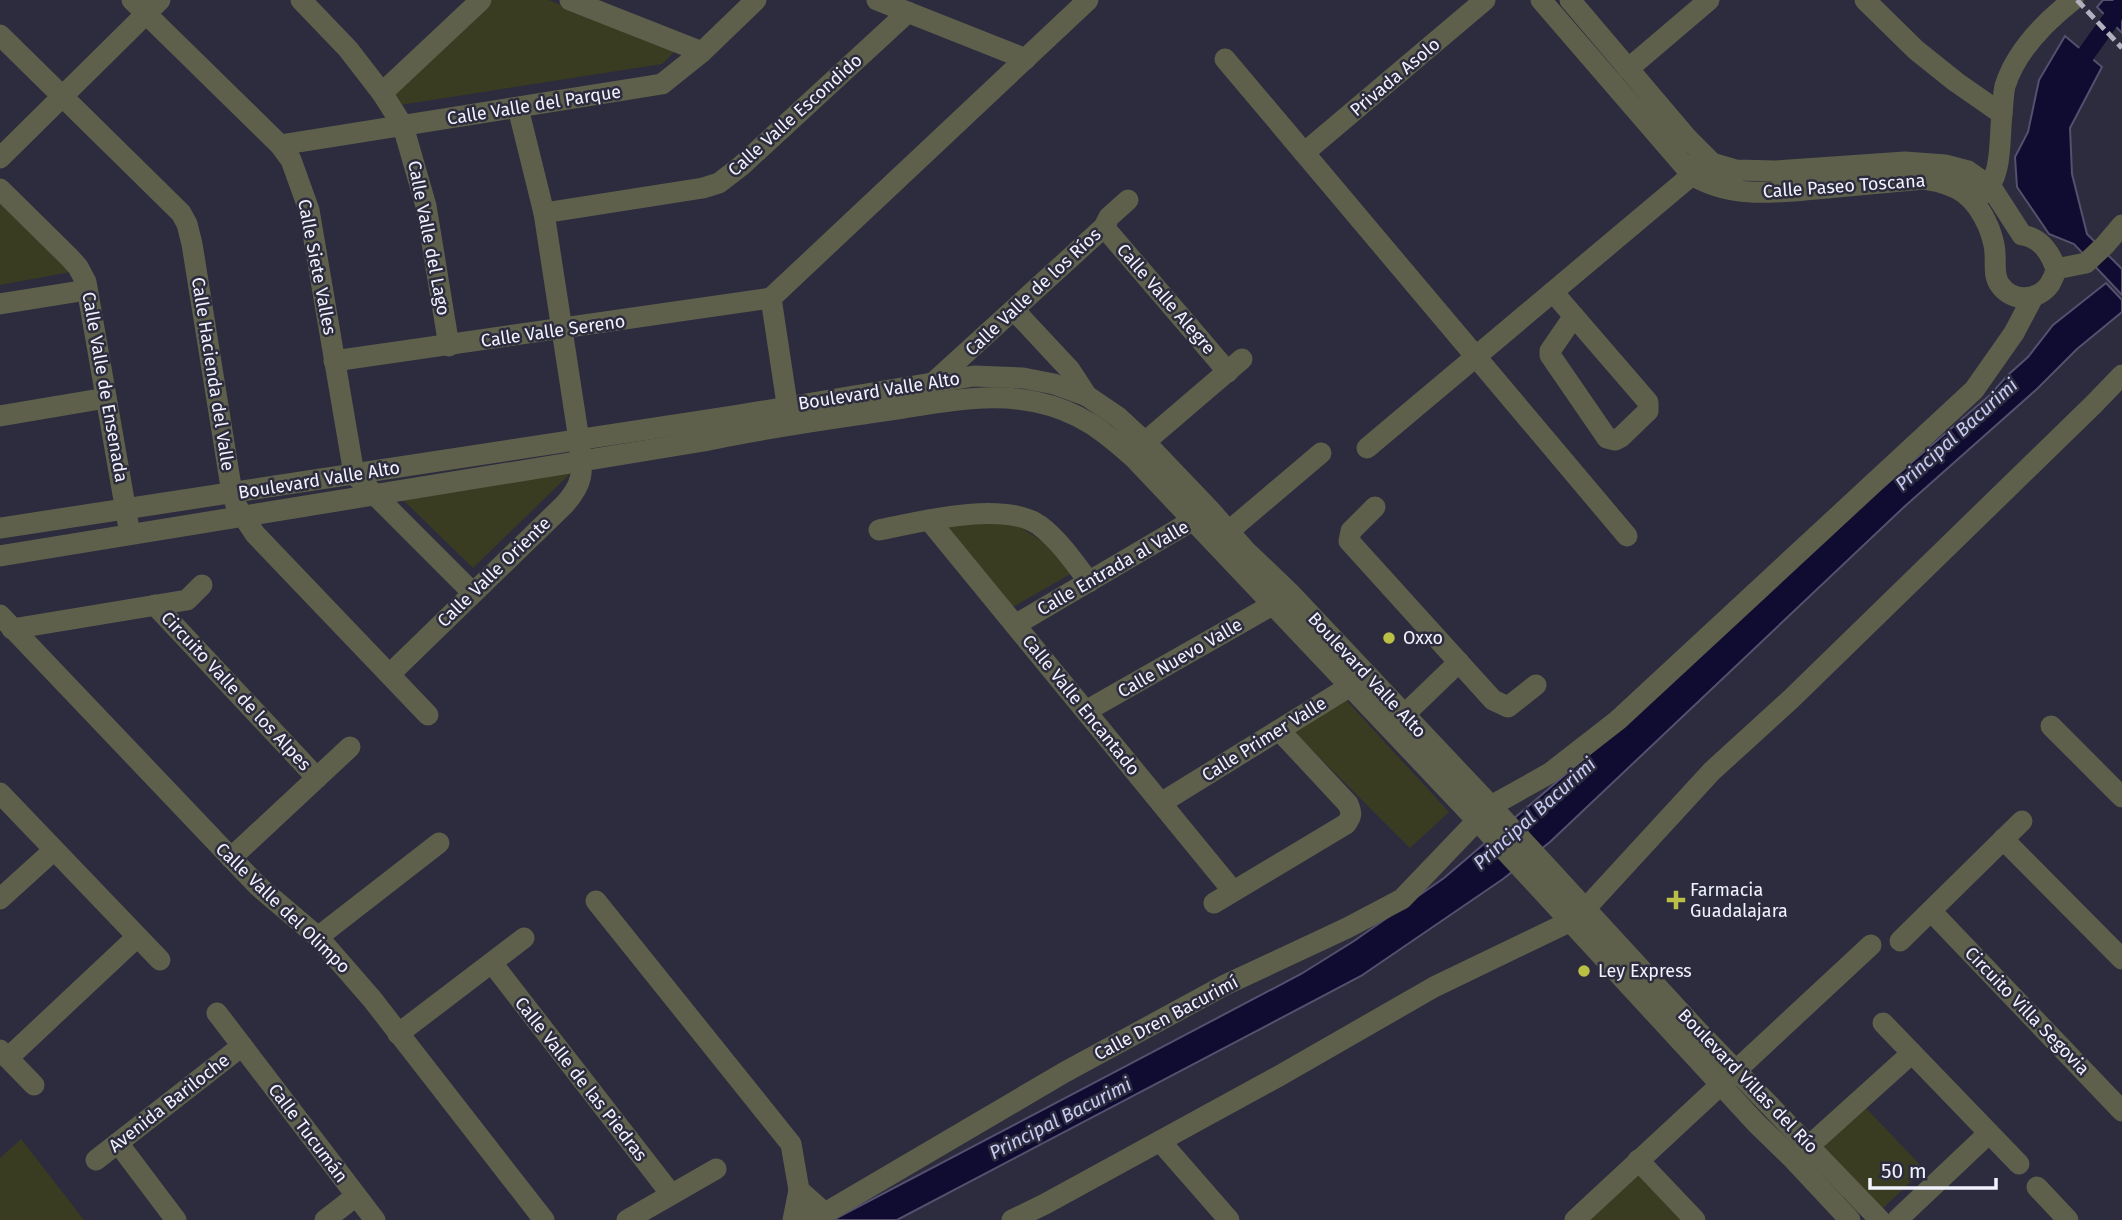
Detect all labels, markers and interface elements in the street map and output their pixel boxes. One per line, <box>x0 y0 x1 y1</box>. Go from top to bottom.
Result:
street label: Privada Asolo <box>1346 33 1444 121</box>
street label: Calle Valle Escondido <box>723 49 867 181</box>
street label: Calle Valle del Parque <box>445 80 623 130</box>
street label: Calle Valle del Lago <box>403 159 455 317</box>
street label: Calle Paseo Toscana <box>1762 169 1926 203</box>
street label: Calle Siete Valles <box>293 197 341 337</box>
street label: Calle Valle de los Ríos <box>961 223 1105 361</box>
street label: Calle Valle Alegre <box>1112 239 1220 359</box>
street label: Calle Hacienda del Valle <box>187 276 239 472</box>
street label: Calle Valle de Ensenada <box>77 290 133 484</box>
street label: Calle Valle Sereno <box>479 310 627 352</box>
street label: Boulevard Valle Alto <box>797 367 961 415</box>
water label: Principal Bacurimi <box>1890 373 2023 495</box>
street label: Boulevard Valle Alto <box>237 456 401 504</box>
street label: Calle Valle Oriente <box>433 512 555 632</box>
street label: Calle Entrada al Valle <box>1033 516 1193 620</box>
street label: Circuito Valle de los Alpes <box>156 607 316 775</box>
street label: Boulevard Valle Alto <box>1303 608 1431 742</box>
street label: Calle Nuevo Valle <box>1114 613 1246 703</box>
place label: Oxxo <box>1403 627 1443 649</box>
street label: Calle Valle Encantado <box>1017 630 1145 780</box>
marker: Oxxo <box>1381 630 1397 646</box>
street label: Calle Primer Valle <box>1198 692 1330 786</box>
water label: Principal Bacurimi <box>1468 752 1601 874</box>
street label: Calle Valle del Olimpo <box>211 838 355 978</box>
place label: Farmacia Guadalajara <box>1690 879 1788 922</box>
marker: Farmacia Guadalajara <box>1668 892 1684 908</box>
street label: Circuito Villa Segovia <box>1960 942 2094 1080</box>
place label: Ley Express <box>1598 960 1692 982</box>
marker: Ley Express <box>1576 963 1592 979</box>
street label: Calle Dren Bacurimí <box>1090 971 1242 1065</box>
street label: Calle Valle de las Piedras <box>510 993 652 1165</box>
street label: Boulevard Villas del Río <box>1673 1004 1823 1158</box>
street label: Avenida Bariloche <box>104 1049 234 1157</box>
water label: Principal Bacurimi <box>985 1072 1136 1164</box>
street label: Calle Tucumán <box>264 1079 352 1187</box>
scale bar <box>1870 1146 1996 1190</box>
text: 50 m <box>1881 1158 1927 1184</box>

